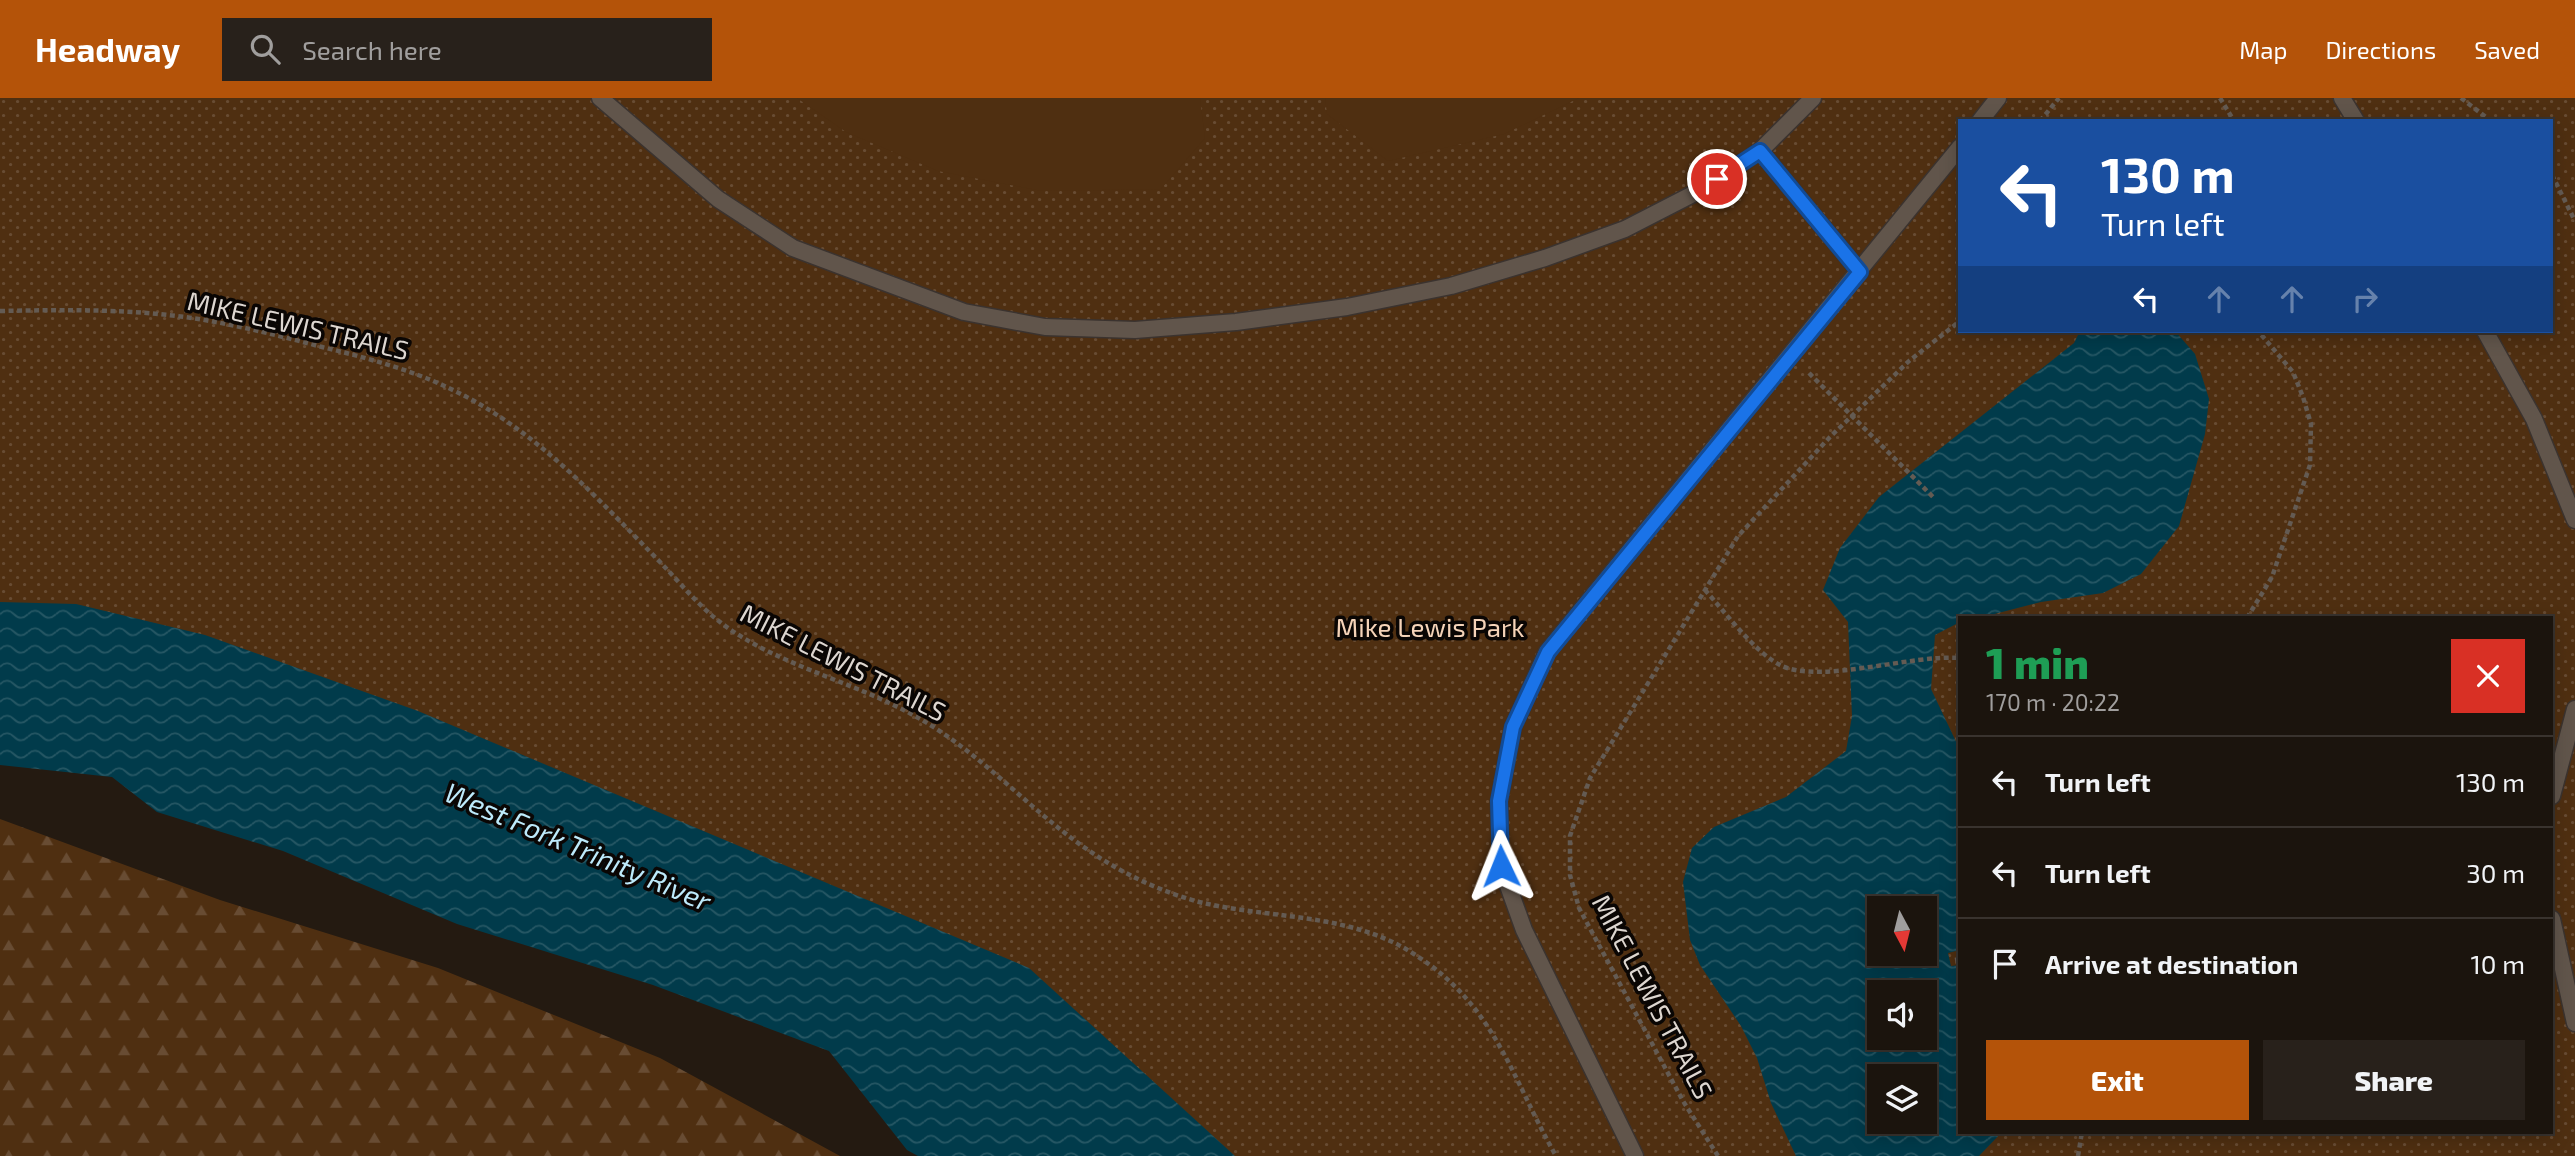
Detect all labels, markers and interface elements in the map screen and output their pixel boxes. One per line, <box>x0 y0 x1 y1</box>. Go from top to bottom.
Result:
search box <box>222 18 712 81</box>
text: Headway <box>35 29 180 69</box>
icon: search <box>246 30 284 68</box>
text: Search here <box>302 34 442 65</box>
text: Map <box>2239 35 2287 64</box>
text: Directions <box>2325 35 2436 64</box>
text: Saved <box>2474 35 2540 64</box>
text: 130 m <box>2101 144 2235 203</box>
icon: left <box>1986 147 2077 238</box>
pin <box>1687 149 1747 209</box>
icon: arrive <box>1698 160 1736 198</box>
text: Turn left <box>2101 204 2225 242</box>
icon: left <box>2127 280 2165 318</box>
icon: ahead <box>2200 280 2238 318</box>
icon: ahead <box>2273 280 2311 318</box>
icon: right <box>2346 280 2384 318</box>
street label: MIKE LEWIS TRAILS <box>185 284 412 365</box>
street label: MIKE LEWIS TRAILS <box>736 596 952 727</box>
park label: Mike Lewis Park <box>1335 611 1525 642</box>
text: 1 min <box>1986 637 2089 687</box>
button: close <box>2451 639 2525 713</box>
text: 170 m · 20:22 <box>1986 688 2120 716</box>
icon: left <box>1986 763 2024 801</box>
text: Turn left <box>2045 766 2151 797</box>
text: 130 m <box>2456 766 2525 797</box>
water label: West Fork Trinity River <box>440 775 717 918</box>
position arrow <box>1464 829 1538 903</box>
icon: left <box>1986 854 2024 892</box>
text: Turn left <box>2045 857 2151 888</box>
text: 30 m <box>2466 857 2525 888</box>
street label: MIKE LEWIS TRAILS <box>1586 889 1720 1104</box>
north arrow <box>1867 896 1937 966</box>
map controls <box>1867 896 1937 1134</box>
icon: arrive <box>1986 945 2024 983</box>
text: Arrive at destination <box>2045 948 2298 979</box>
text: 10 m <box>2470 948 2525 979</box>
button: sound <box>1867 980 1937 1050</box>
button: Exit <box>1986 1040 2249 1120</box>
button: Share <box>2263 1040 2525 1120</box>
button: layers <box>1867 1064 1937 1134</box>

